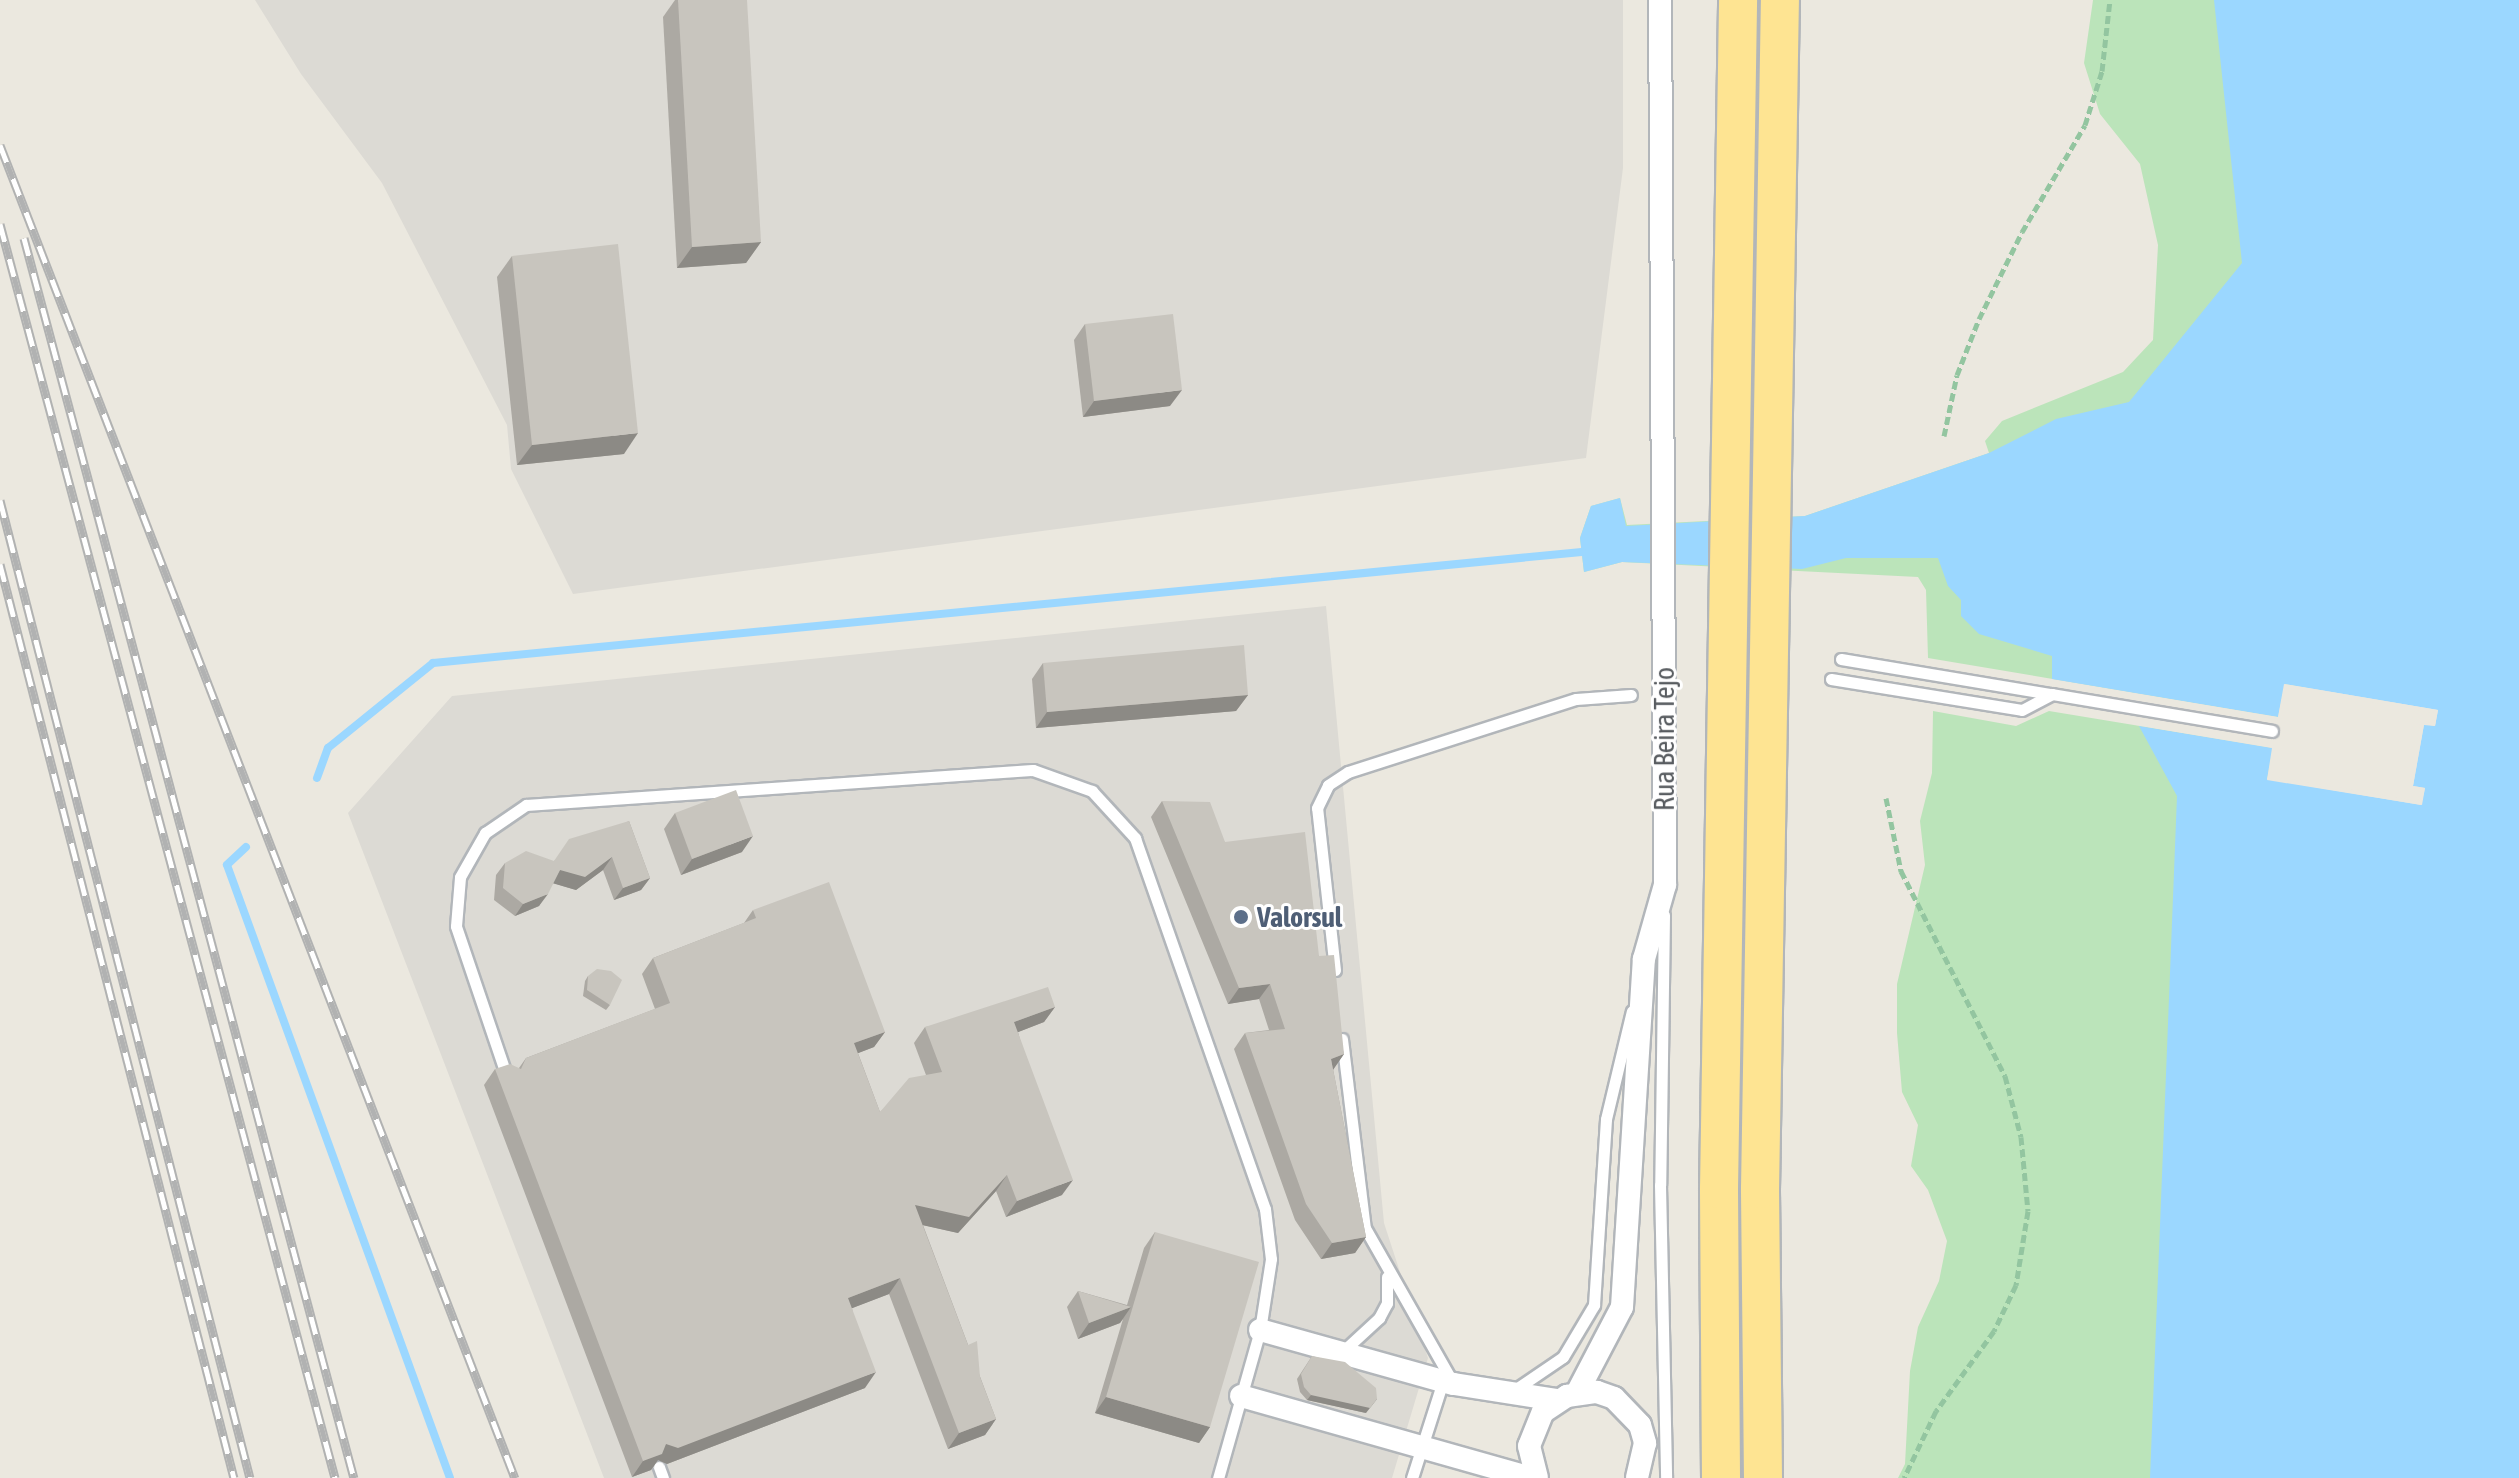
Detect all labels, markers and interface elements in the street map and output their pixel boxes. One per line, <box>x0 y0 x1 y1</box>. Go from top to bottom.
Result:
street label: Rua Beira Tejo <box>1647 667 1681 811</box>
place label: Valorsul <box>1257 900 1342 934</box>
marker: Valorsul <box>1232 908 1250 926</box>

